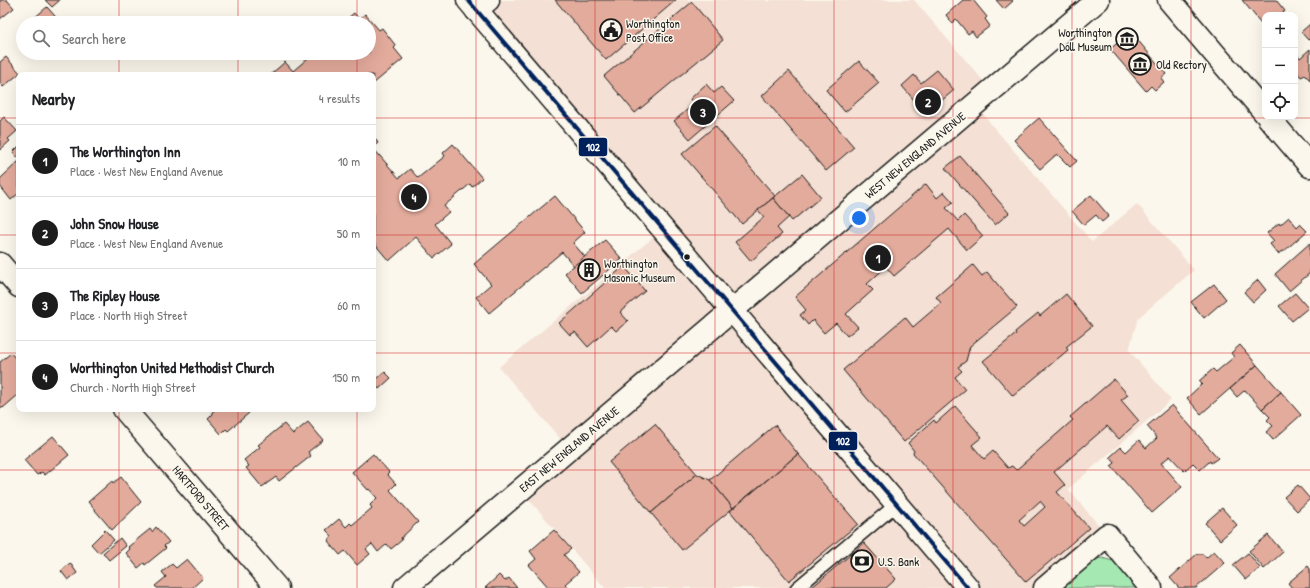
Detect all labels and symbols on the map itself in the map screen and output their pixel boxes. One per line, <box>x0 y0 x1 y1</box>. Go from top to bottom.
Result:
place label: Worthington Post Office <box>626 15 680 46</box>
public building icon: Worthington Post Office <box>598 17 624 43</box>
place label: Worthington Doll Museum <box>1058 24 1112 55</box>
museum icon: Worthington Doll Museum <box>1114 26 1140 52</box>
museum icon: Old Rectory <box>1127 51 1153 77</box>
place label: Old Rectory <box>1156 56 1207 73</box>
pin: 2 <box>915 87 941 117</box>
pin: 3 <box>690 97 716 127</box>
street label: WEST NEW ENGLAND AVENUE <box>861 107 970 202</box>
line badge: 102 <box>578 137 608 157</box>
text: 102 <box>586 140 601 154</box>
pin: 4 <box>401 182 427 212</box>
your location <box>849 208 869 228</box>
pin: 1 <box>865 243 891 273</box>
unlabelled marker <box>682 252 692 262</box>
place label: Worthington Masonic Museum <box>604 255 675 286</box>
building icon: Worthington Masonic Museum <box>576 257 602 283</box>
street label: EAST NEW ENGLAND AVENUE <box>515 402 623 496</box>
line badge: 102 <box>828 431 858 451</box>
text: 102 <box>836 434 851 448</box>
street label: HARTFORD STREET <box>169 462 234 535</box>
bank icon: U.S. Bank <box>849 548 875 574</box>
place label: U.S. Bank <box>878 553 919 570</box>

